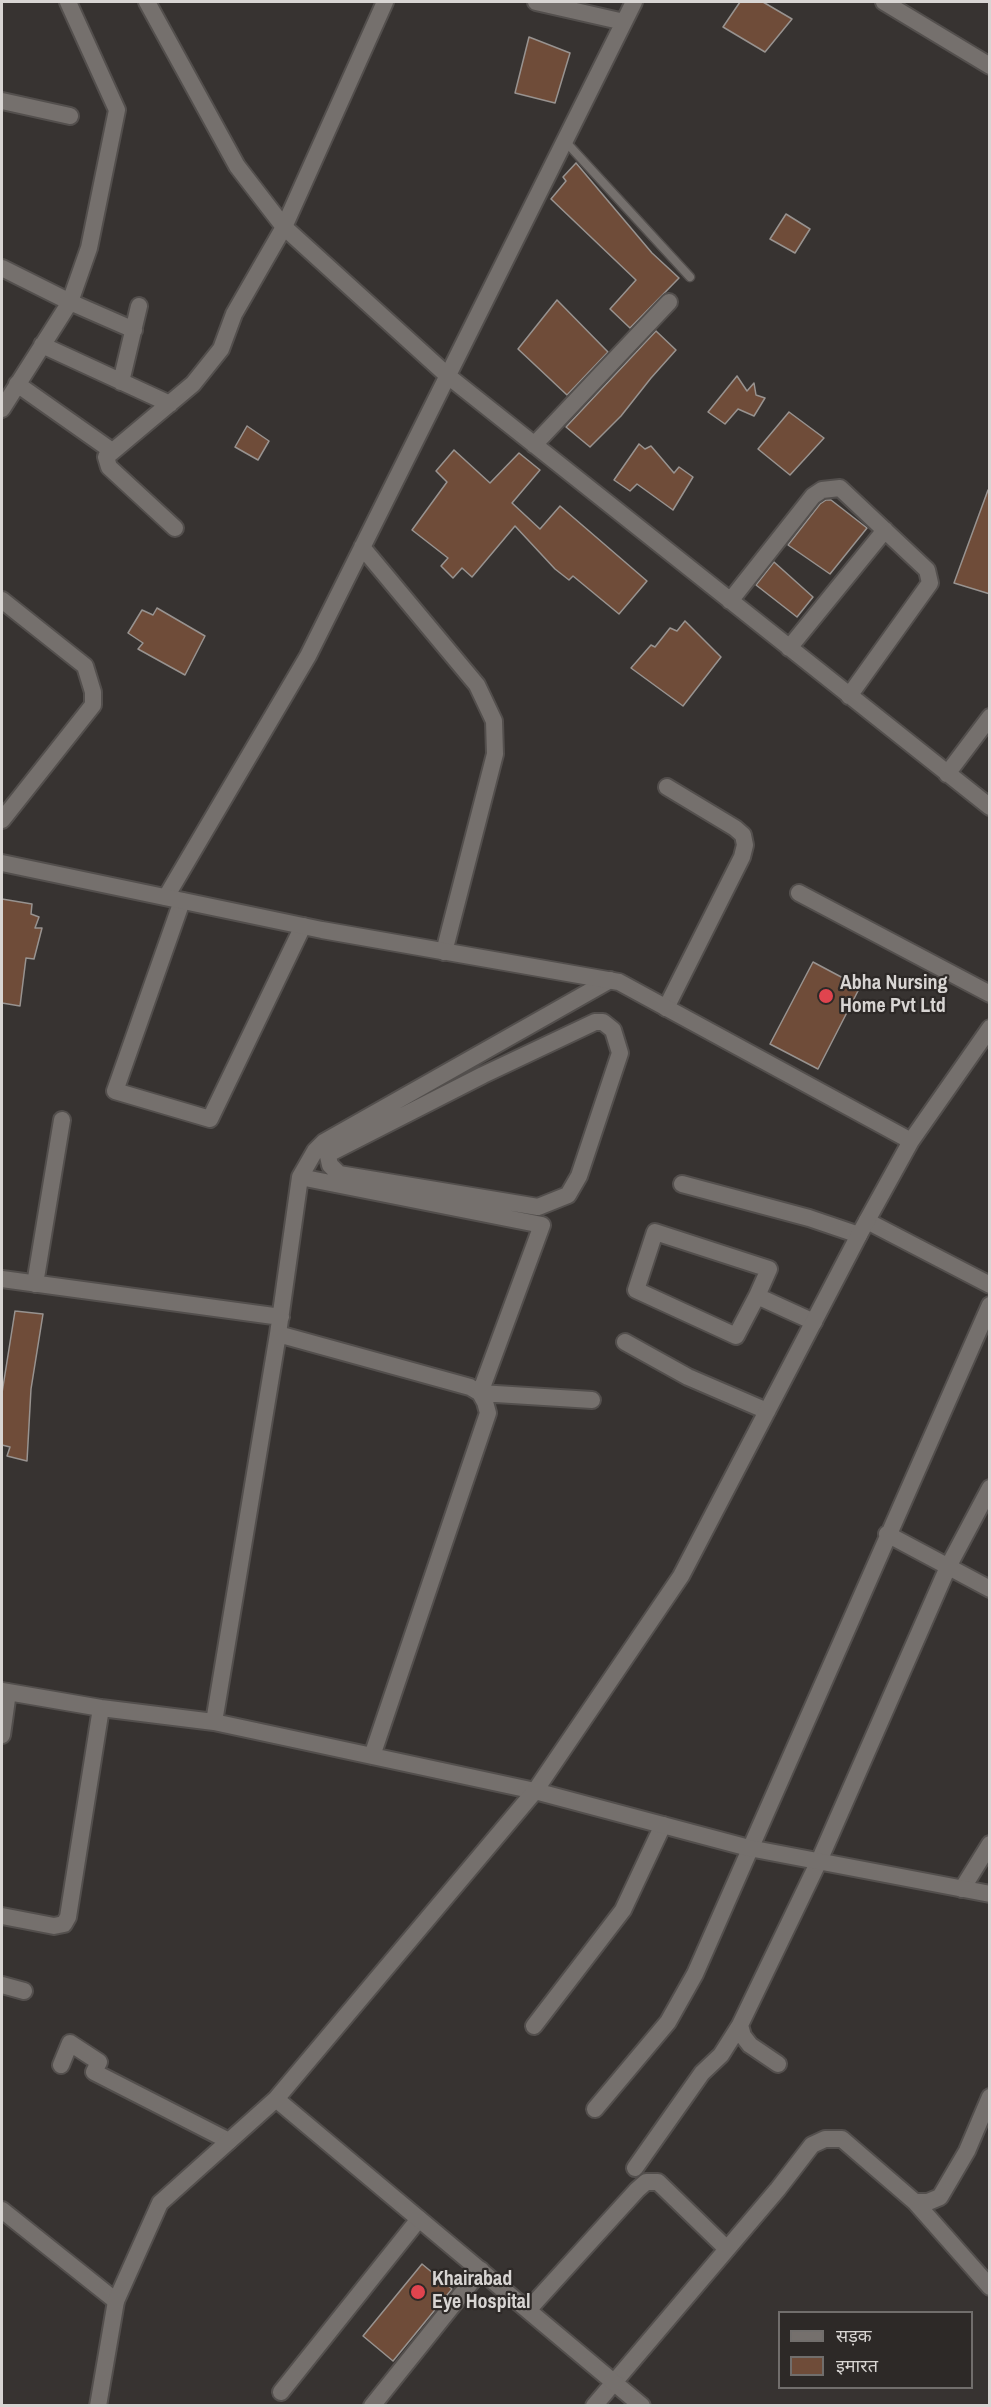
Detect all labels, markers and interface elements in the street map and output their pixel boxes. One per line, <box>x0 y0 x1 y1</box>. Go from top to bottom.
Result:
place label: Abha Nursing Home Pvt Ltd <box>840 972 948 1019</box>
marker: Abha Nursing Home Pvt Ltd <box>817 987 835 1005</box>
place label: Khairabad Eye Hospital <box>432 2268 530 2315</box>
marker: Khairabad Eye Hospital <box>409 2283 427 2301</box>
legend <box>778 2311 973 2389</box>
text: सड़क <box>836 2323 872 2348</box>
text: इमारत <box>836 2353 878 2378</box>

